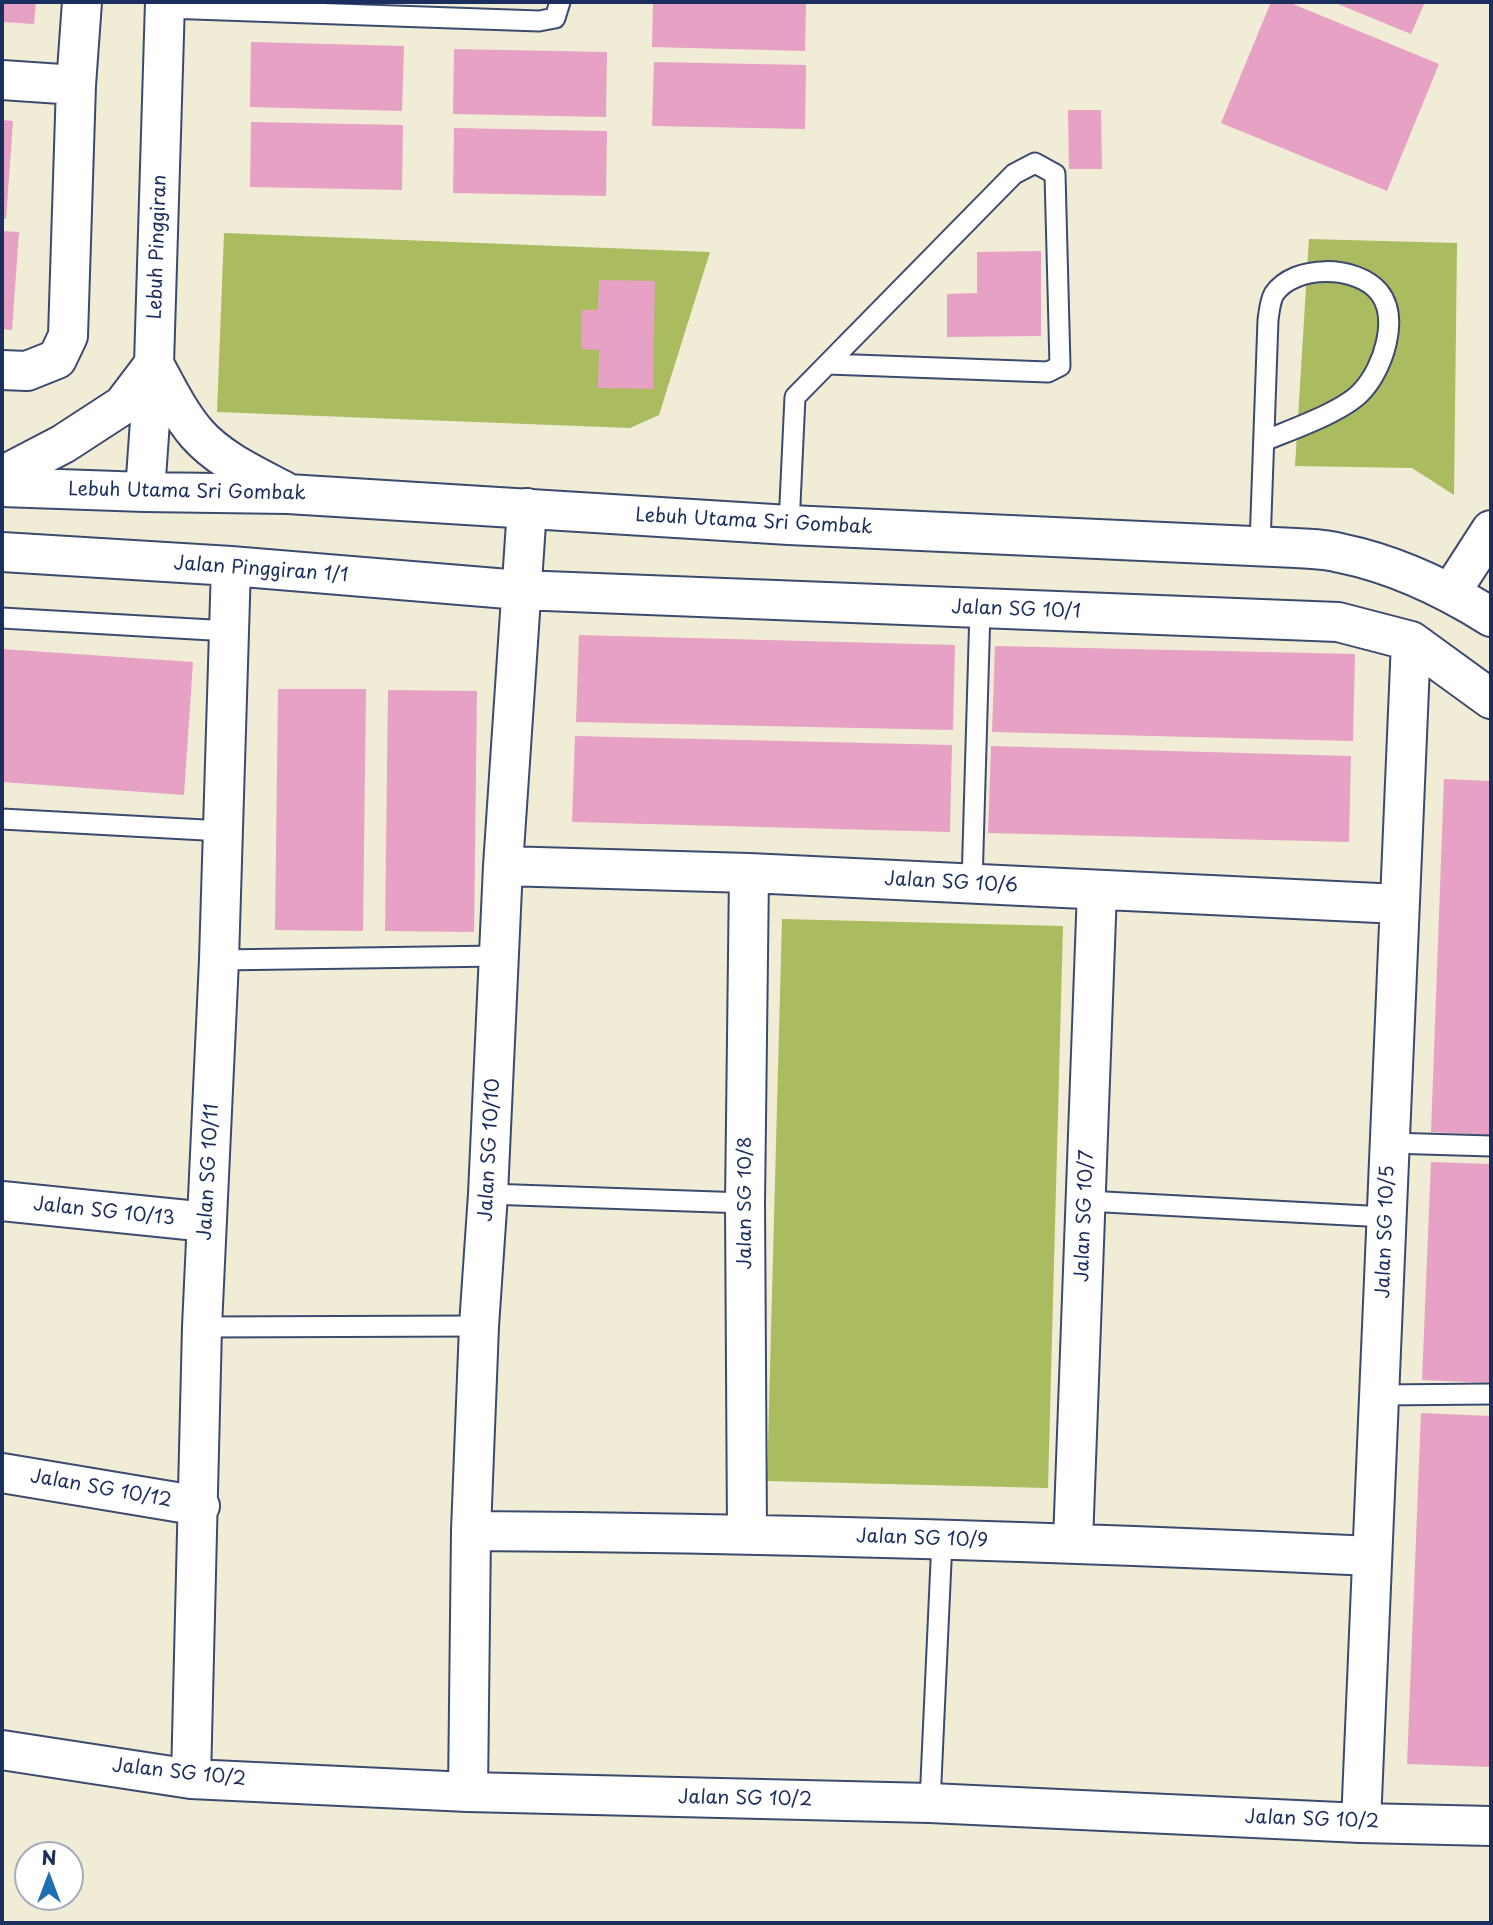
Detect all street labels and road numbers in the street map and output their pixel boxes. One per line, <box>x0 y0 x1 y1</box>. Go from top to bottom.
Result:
street label: Lebuh Pinggiran <box>144 174 172 320</box>
street label: Lebuh Utama Sri Gombak <box>68 479 306 505</box>
street label: Lebuh Utama Sri Gombak <box>635 504 873 540</box>
street label: Jalan Pinggiran 1/1 <box>173 553 349 587</box>
street label: Jalan SG 10/1 <box>951 596 1081 624</box>
street label: Jalan SG 10/6 <box>884 868 1018 898</box>
street label: Jalan SG 10/10 <box>475 1078 505 1222</box>
street label: Jalan SG 10/11 <box>194 1103 224 1241</box>
street label: Jalan SG 10/8 <box>735 1136 757 1270</box>
street label: Jalan SG 10/7 <box>1071 1149 1099 1283</box>
street label: Jalan SG 10/5 <box>1372 1165 1400 1299</box>
street label: Jalan SG 10/13 <box>32 1193 176 1231</box>
street label: Jalan SG 10/12 <box>28 1465 174 1513</box>
street label: Jalan SG 10/9 <box>855 1525 989 1553</box>
street label: Jalan SG 10/2 <box>111 1755 247 1791</box>
street label: Jalan SG 10/2 <box>678 1786 812 1812</box>
street label: Jalan SG 10/2 <box>1244 1806 1380 1834</box>

